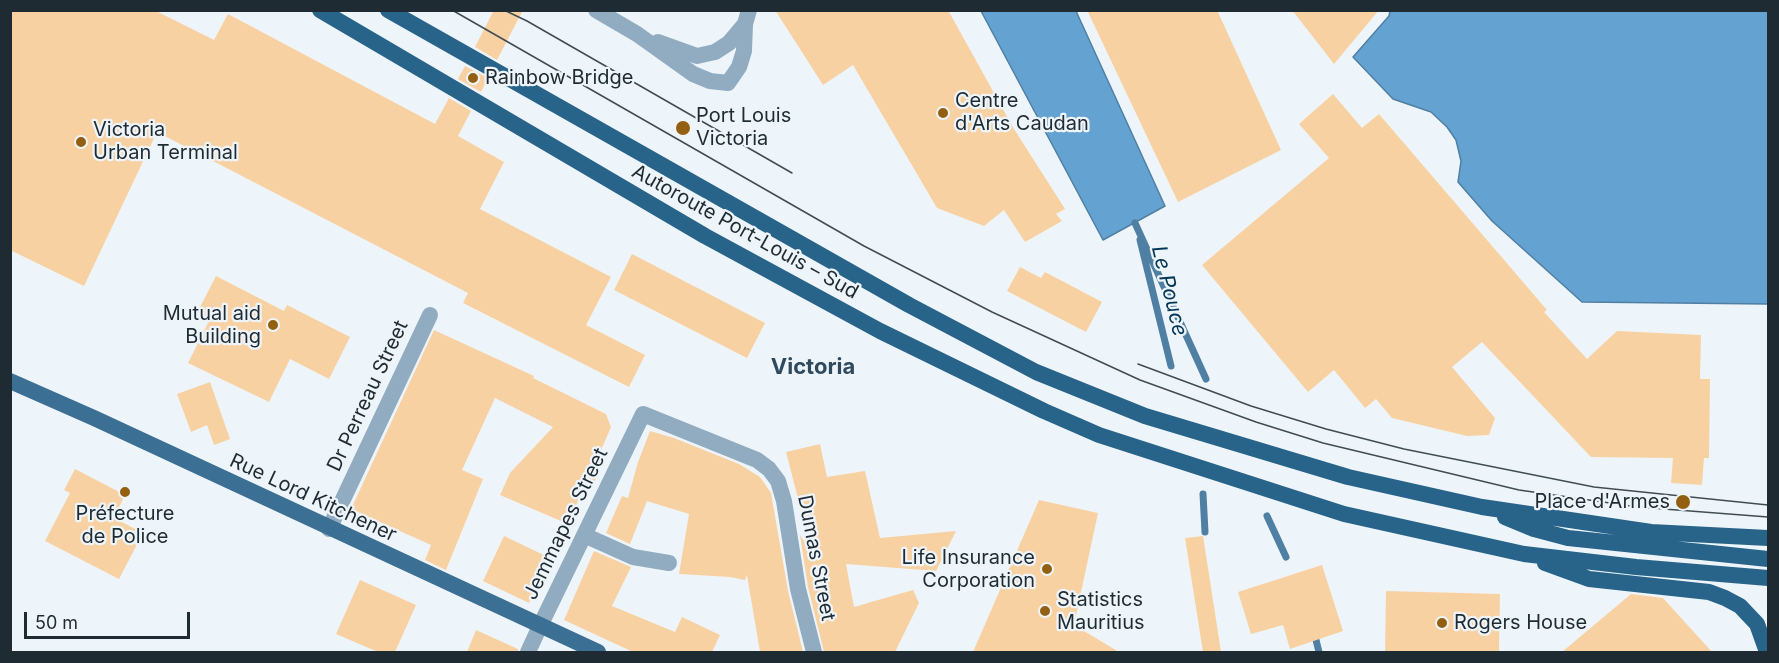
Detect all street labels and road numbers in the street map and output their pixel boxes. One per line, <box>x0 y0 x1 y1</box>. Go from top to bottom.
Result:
street label: Autoroute Port-Louis – Sud <box>628 160 862 304</box>
street label: Dr Perreau Street <box>322 317 414 475</box>
street label: Jemmapes Street <box>519 444 613 604</box>
street label: Rue Lord Kitchener <box>226 449 400 547</box>
street label: Dumas Street <box>792 493 840 623</box>

